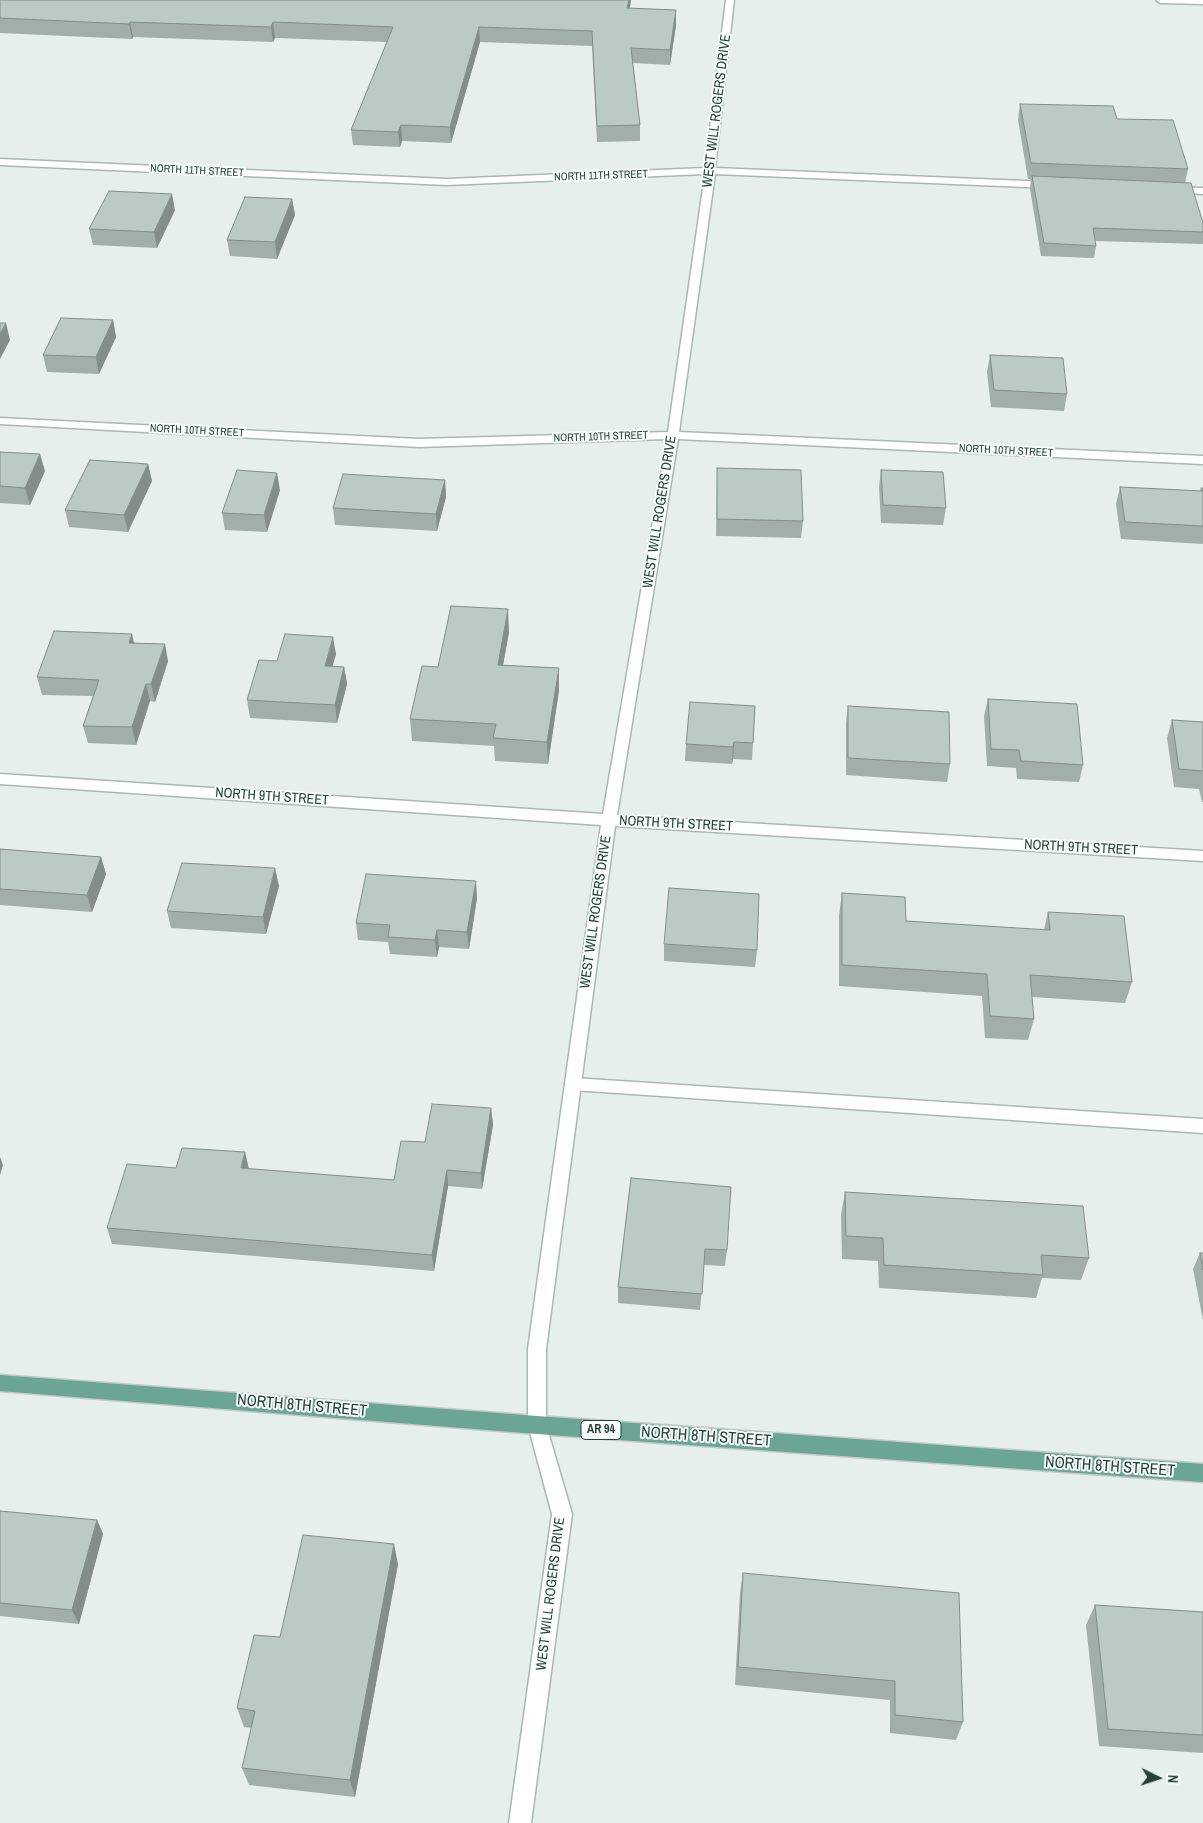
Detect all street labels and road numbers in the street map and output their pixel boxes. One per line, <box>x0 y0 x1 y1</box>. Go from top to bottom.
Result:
street label: WEST WILL ROGERS DRIVE <box>699 33 735 189</box>
street label: NORTH 11TH STREET <box>150 162 244 180</box>
street label: NORTH 11TH STREET <box>554 168 648 184</box>
street label: NORTH 10TH STREET <box>149 422 245 440</box>
street label: NORTH 10TH STREET <box>554 429 648 445</box>
street label: WEST WILL ROGERS DRIVE <box>640 434 680 590</box>
street label: NORTH 10TH STREET <box>958 442 1054 460</box>
street label: NORTH 9TH STREET <box>215 785 329 809</box>
street label: NORTH 9TH STREET <box>619 813 733 835</box>
street label: WEST WILL ROGERS DRIVE <box>577 834 615 990</box>
street label: NORTH 9TH STREET <box>1024 837 1138 859</box>
street label: NORTH 8TH STREET <box>236 1391 368 1421</box>
road number: AR 94 <box>581 1420 621 1440</box>
street label: NORTH 8TH STREET <box>640 1423 772 1451</box>
street label: NORTH 8TH STREET <box>1044 1453 1176 1481</box>
street label: WEST WILL ROGERS DRIVE <box>533 1516 569 1672</box>

